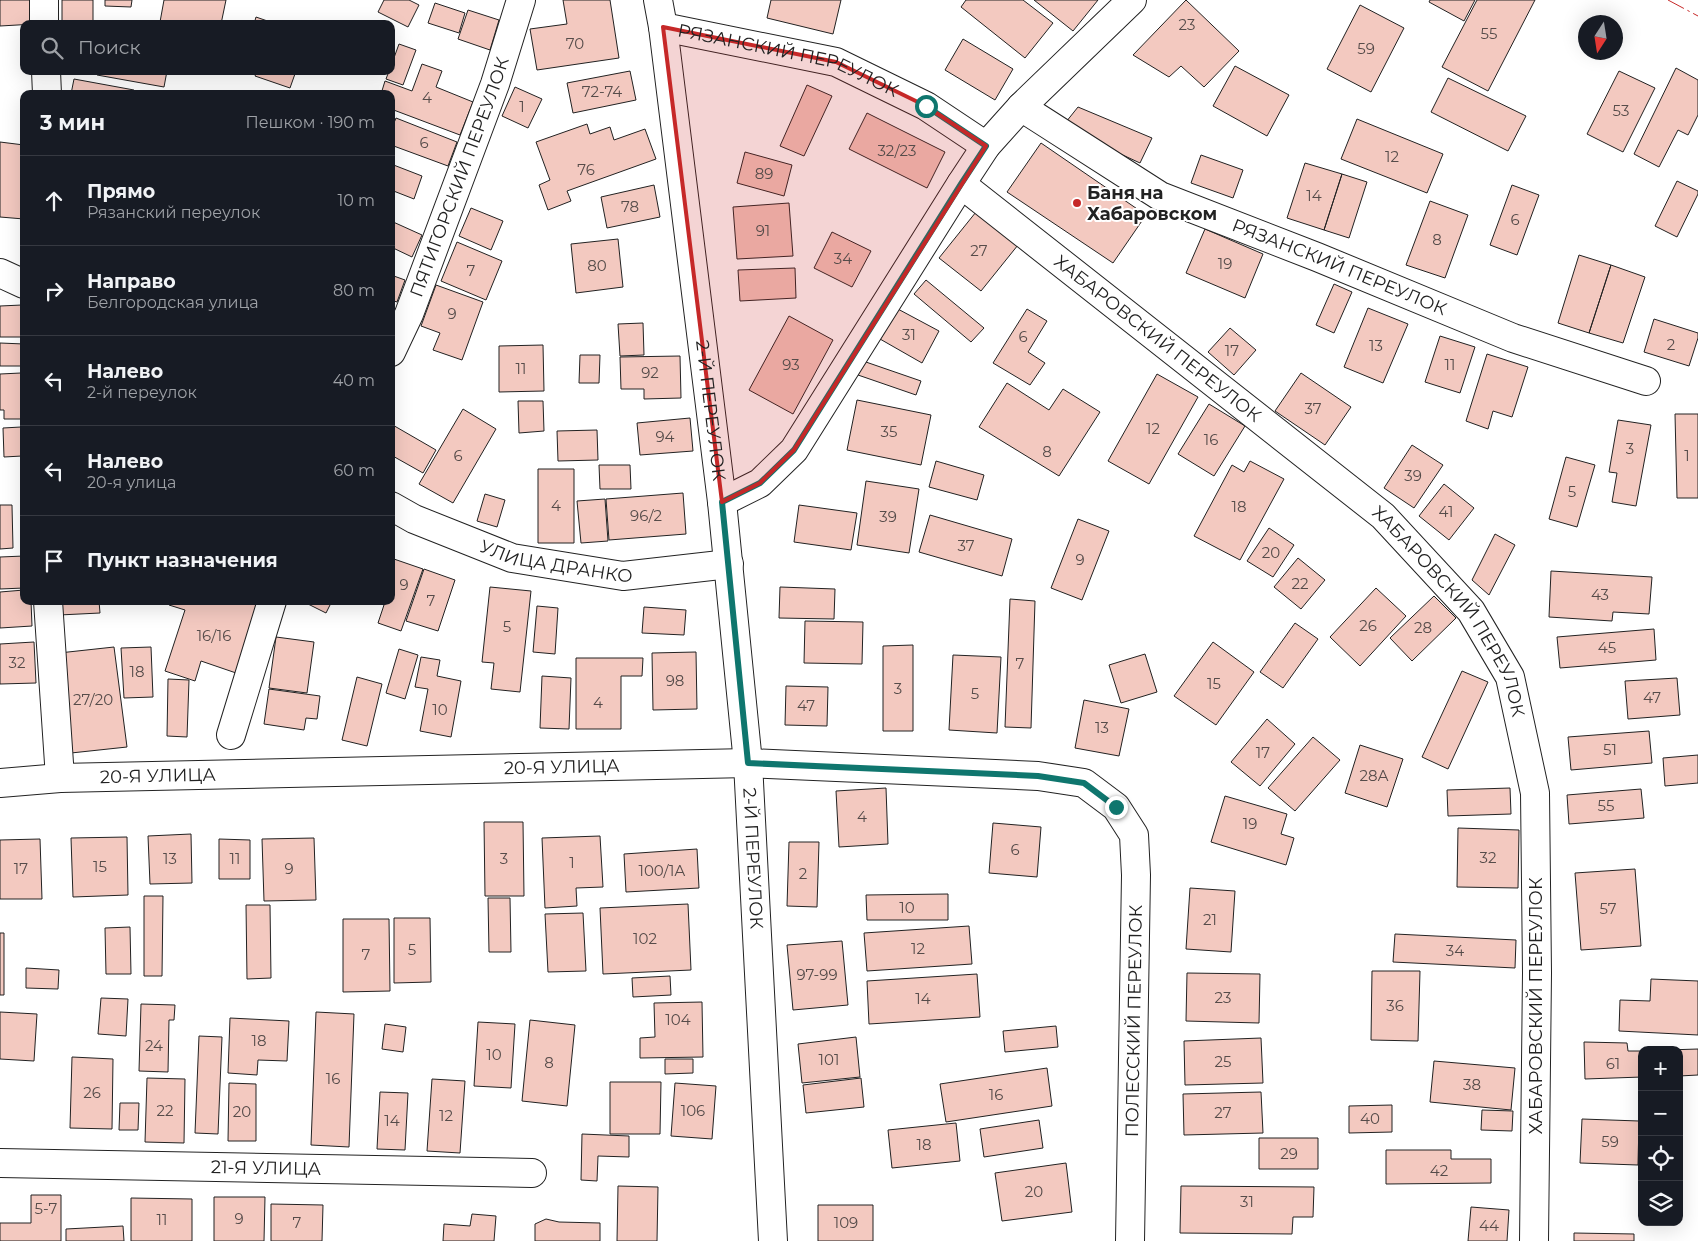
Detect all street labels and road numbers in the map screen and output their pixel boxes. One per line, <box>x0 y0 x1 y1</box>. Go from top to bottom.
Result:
street label: РЯЗАНСКИЙ ПЕРЕУЛОК <box>676 19 902 102</box>
street label: ПЯТИГОРСКИЙ ПЕРЕУЛОК <box>405 54 514 300</box>
street label: РЯЗАНСКИЙ ПЕРЕУЛОК <box>1229 214 1450 320</box>
street label: ХАБАРОВСКИЙ ПЕРЕУЛОК <box>1050 250 1266 427</box>
street label: 2-Й ПЕРЕУЛОК <box>691 339 730 483</box>
street label: ХАБАРОВСКИЙ ПЕРЕУЛОК <box>1368 501 1529 719</box>
street label: УЛИЦА ДРАНКО <box>477 535 634 588</box>
street label: 20-Я УЛИЦА <box>504 755 620 779</box>
street label: 20-Я УЛИЦА <box>100 764 217 788</box>
street label: 2-Й ПЕРЕУЛОК <box>738 787 768 930</box>
street label: ХАБАРОВСКИЙ ПЕРЕУЛОК <box>1525 877 1547 1135</box>
street label: ПОЛЕССКИЙ ПЕРЕУЛОК <box>1121 904 1147 1137</box>
street label: 21-Я УЛИЦА <box>211 1156 322 1180</box>

